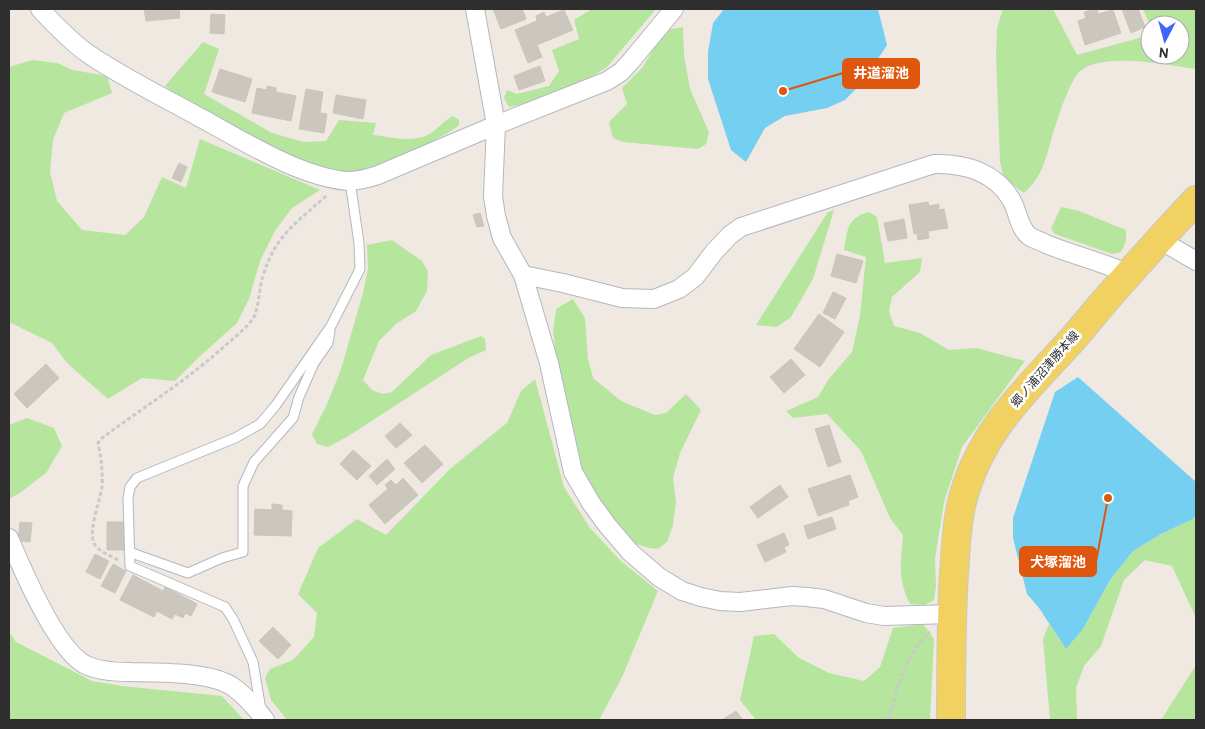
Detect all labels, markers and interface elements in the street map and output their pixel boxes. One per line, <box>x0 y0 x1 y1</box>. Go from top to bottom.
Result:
north arrow <box>1140 15 1190 65</box>
text: N <box>1158 42 1170 60</box>
callout: 井道溜池 <box>843 59 919 88</box>
text: 井道溜池 <box>853 65 909 83</box>
street label: 郷ノ浦沼津勝本線 <box>1008 328 1083 411</box>
callout: 犬塚溜池 <box>1020 547 1096 576</box>
text: 犬塚溜池 <box>1030 555 1086 572</box>

